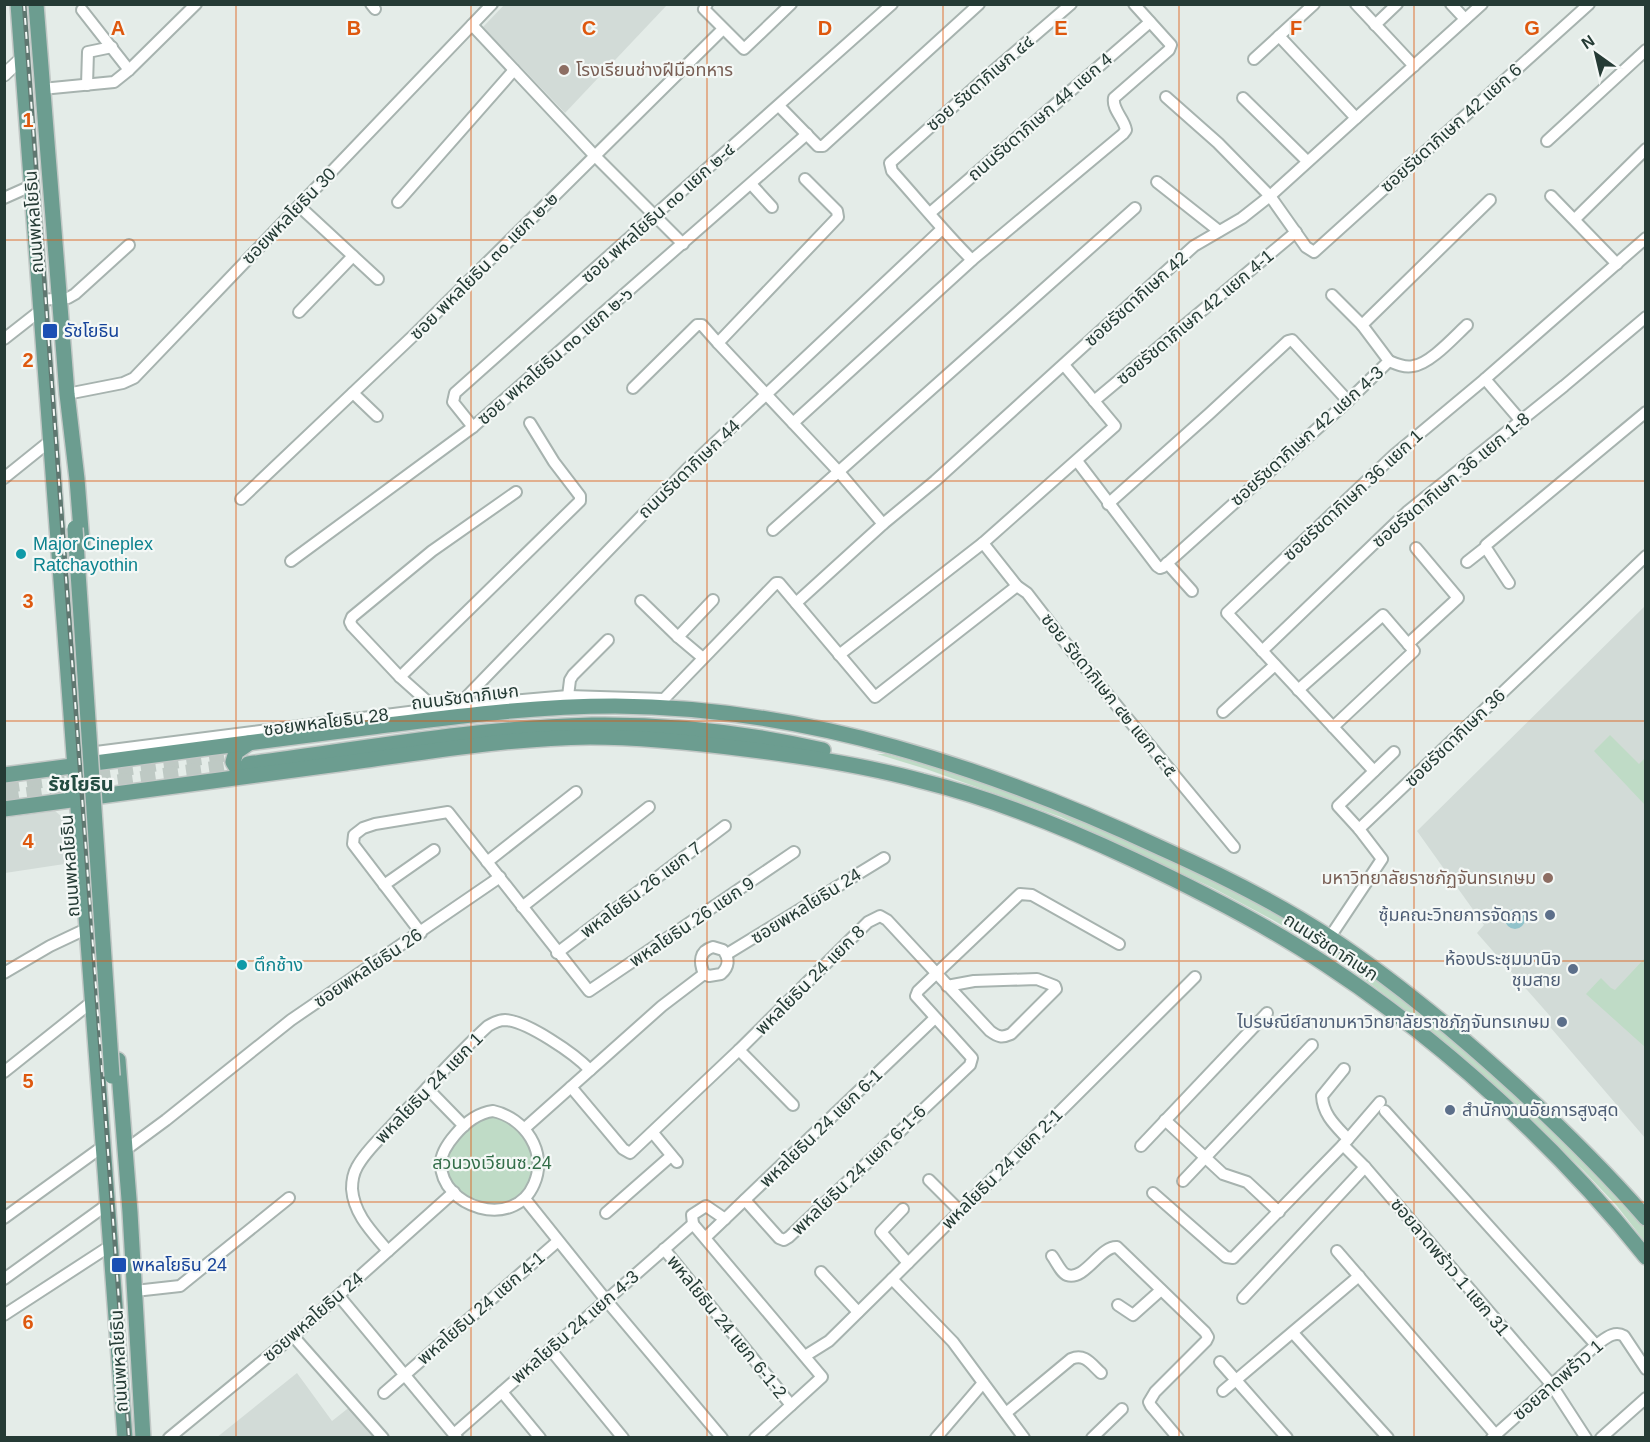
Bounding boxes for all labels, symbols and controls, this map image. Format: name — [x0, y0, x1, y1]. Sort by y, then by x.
text: A — [111, 17, 125, 39]
text: B — [347, 17, 361, 39]
text: C — [582, 17, 596, 39]
text: D — [818, 17, 832, 39]
text: E — [1054, 17, 1068, 39]
text: F — [1290, 17, 1302, 39]
text: G — [1524, 17, 1540, 39]
north arrow — [1566, 24, 1626, 84]
street label: ซอย รัชดาภิเษก ๔๔ — [922, 31, 1038, 135]
text: N — [1578, 32, 1597, 52]
street label: ถนนรัชดาภิเษก 44 แยก 4 — [964, 49, 1116, 185]
street label: ซอยรัชดาภิเษก 42 แยก 6 — [1376, 59, 1526, 197]
place label: โรงเรียนช่างฝีมือทหาร — [576, 60, 733, 80]
marker: โรงเรียนช่างฝีมือทหาร — [557, 63, 571, 77]
text: 1 — [22, 109, 34, 131]
street label: ซอย พหลโยธิน ๓๐ แยก ๒-๔ — [577, 139, 739, 287]
street label: ซอยพหลโยธิน 30 — [238, 164, 340, 268]
street label: ถนนพหลโยธิน — [20, 170, 48, 274]
street label: ซอย พหลโยธิน ๓๐ แยก ๒-๒ — [406, 188, 562, 344]
street label: ซอยรัชดาภิเษก 42 แยก 4-1 — [1112, 246, 1278, 388]
street label: ซอยรัชดาภิเษก 42 — [1080, 248, 1192, 350]
street label: ซอย พหลโยธิน ๓๐ แยก ๒-๖ — [473, 283, 637, 429]
place label: รัชโยธิน — [64, 321, 119, 341]
marker: รัชโยธิน — [41, 322, 59, 340]
text: 2 — [22, 349, 34, 371]
street label: ซอยรัชดาภิเษก 42 แยก 4-3 — [1227, 362, 1387, 510]
street label: ซอยรัชดาภิเษก 36 แยก 1-8 — [1368, 409, 1534, 551]
street label: ถนนรัชดาภิเษก 44 — [634, 416, 744, 522]
street label: ซอยรัชดาภิเษก 36 แยก 1 — [1279, 425, 1427, 565]
place label: Major Cineplex Ratchayothin — [33, 534, 153, 575]
marker: Major Cineplex Ratchayothin — [14, 547, 28, 561]
text: 3 — [22, 590, 34, 612]
street label: ซอย รัชดาภิเษก ๔๒ แยก ๔-๕ — [1037, 610, 1181, 780]
street label: ถนนรัชดาภิเษก — [410, 680, 520, 714]
street label: ซอยรัชดาภิเษก 36 — [1401, 685, 1509, 791]
street label: ซอยพหลโยธิน 28 — [262, 704, 390, 740]
district label: รัชโยธิน — [48, 773, 114, 795]
street label: ถนนพหลโยธิน — [56, 814, 84, 918]
text: 4 — [22, 830, 34, 852]
street label: พหลโยธิน 26 แยก 7 — [577, 838, 705, 942]
street label: ซอยพหลโยธิน 24 — [747, 864, 865, 948]
place label: มหาวิทยาลัยราชภัฏจันทรเกษม — [1322, 868, 1536, 888]
marker: มหาวิทยาลัยราชภัฏจันทรเกษม — [1541, 871, 1555, 885]
street label: พหลโยธิน 26 แยก 9 — [626, 873, 758, 971]
place label: ซุ้มคณะวิทยการจัดการ — [1378, 905, 1538, 926]
marker: ซุ้มคณะวิทยการจัดการ — [1543, 908, 1557, 922]
street label: ถนนรัชดาภิเษก — [1280, 909, 1382, 985]
street label: พหลโยธิน 24 แยก 8 — [751, 921, 869, 1039]
street label: ซอยพหลโยธิน 26 — [310, 924, 426, 1012]
place label: ห้องประชุมมานิจ ชุมสาย — [1445, 949, 1561, 991]
place label: ตึกช้าง — [254, 955, 303, 975]
marker: ตึกช้าง — [235, 958, 249, 972]
marker: ห้องประชุมมานิจ ชุมสาย — [1566, 962, 1580, 976]
place label: ไปรษณีย์สาขามหาวิทยาลัยราชภัฏจันทรเกษม — [1236, 1012, 1550, 1032]
marker: ไปรษณีย์สาขามหาวิทยาลัยราชภัฏจันทรเกษม — [1555, 1015, 1569, 1029]
street label: พหลโยธิน 24 แยก 1 — [371, 1029, 487, 1147]
street label: พหลโยธิน 24 แยก 6-1 — [756, 1065, 886, 1191]
text: 5 — [22, 1070, 34, 1092]
place label: สำนักงานอัยการสูงสุด — [1462, 1100, 1619, 1122]
street label: พหลโยธิน 24 แยก 6-1-6 — [788, 1101, 930, 1239]
marker: สำนักงานอัยการสูงสุด — [1443, 1103, 1457, 1117]
street label: พหลโยธิน 24 แยก 2-1 — [938, 1105, 1066, 1233]
park label: สวนวงเวียนซ.24 — [432, 1153, 552, 1173]
street label: ซอยลาดพร้าว 1 แยก 31 — [1387, 1194, 1513, 1340]
street label: พหลโยธิน 24 แยก 4-1 — [413, 1247, 549, 1369]
street label: พหลโยธิน 24 แยก 6-1-2 — [663, 1251, 791, 1403]
place label: พหลโยธิน 24 — [132, 1255, 227, 1275]
marker: พหลโยธิน 24 — [110, 1256, 128, 1274]
street label: พหลโยธิน 24 แยก 4-3 — [507, 1266, 643, 1388]
street label: ซอยพหลโยธิน 24 — [259, 1268, 367, 1366]
street label: ถนนพหลโยธิน — [106, 1309, 132, 1413]
text: 6 — [22, 1311, 34, 1333]
street label: ซอยลาดพร้าว 1 — [1509, 1336, 1607, 1424]

